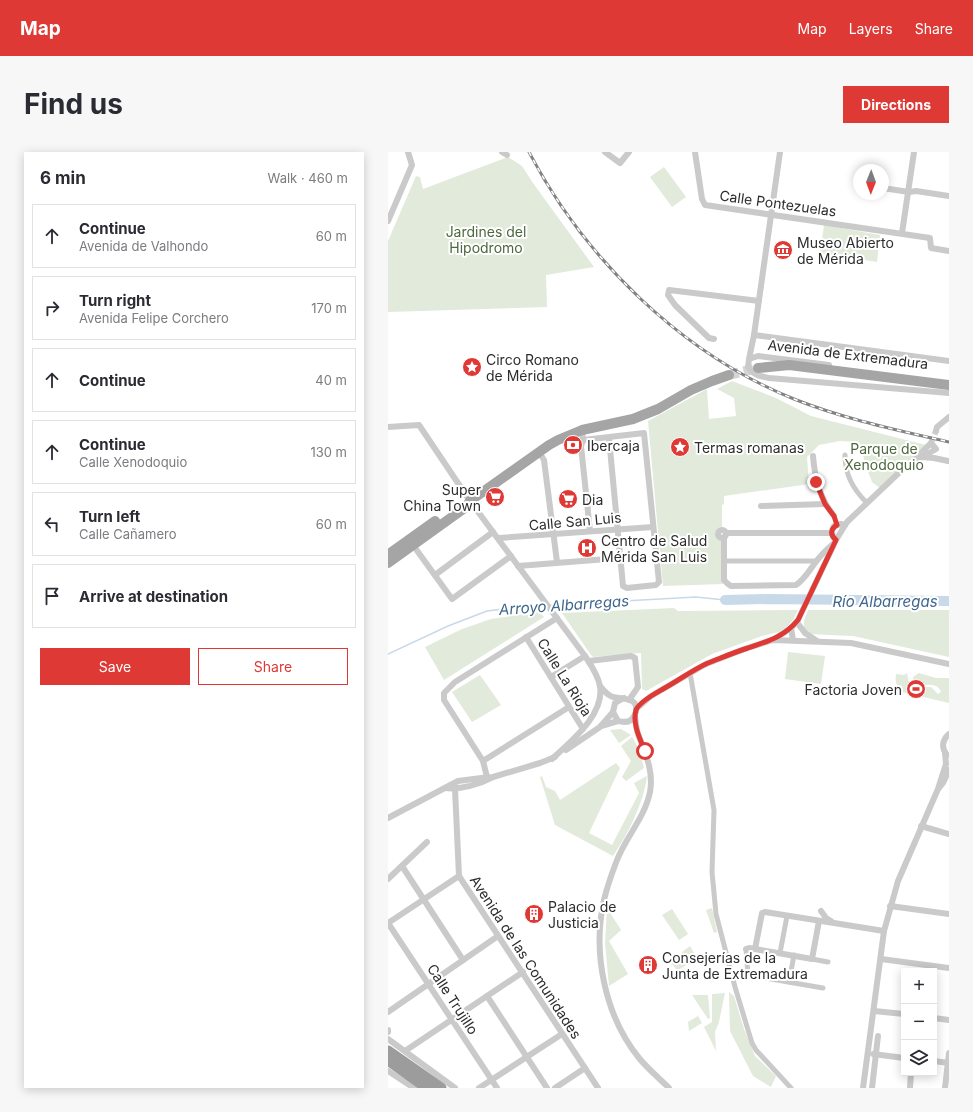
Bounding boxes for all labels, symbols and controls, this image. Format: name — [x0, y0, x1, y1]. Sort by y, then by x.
text: Map — [20, 17, 61, 40]
text: Map — [798, 20, 827, 37]
text: Layers — [849, 20, 893, 37]
text: Share — [915, 20, 953, 37]
button: Directions — [843, 86, 949, 123]
text: Find us — [24, 87, 123, 121]
north arrow — [853, 164, 889, 200]
text: 6 min — [40, 168, 86, 188]
text: Walk · 460 m — [268, 170, 348, 186]
street label: Calle Pontezuelas — [719, 186, 837, 220]
text: Continue — [79, 219, 146, 238]
park label: Jardines del Hipodromo — [446, 223, 526, 256]
icon: ahead — [41, 225, 63, 247]
text: 60 m — [316, 228, 347, 244]
place label: Museo Abierto de Mérida — [797, 234, 894, 267]
text: Avenida de Valhondo — [79, 238, 208, 254]
museum icon: Museo Abierto de Mérida — [772, 239, 794, 261]
text: Turn right — [79, 291, 151, 310]
icon: right — [41, 297, 63, 319]
text: 170 m — [311, 300, 347, 316]
text: Avenida Felipe Corchero — [79, 310, 229, 326]
street label: Avenida de Extremadura — [767, 336, 929, 372]
place label: Circo Romano de Mérida — [486, 351, 579, 384]
place icon: Circo Romano de Mérida — [461, 356, 483, 378]
icon: ahead — [41, 369, 63, 391]
text: Continue — [79, 371, 146, 390]
text: 40 m — [315, 372, 347, 388]
bank icon: Ibercaja — [562, 434, 584, 456]
text: Continue — [79, 435, 146, 454]
place icon: Termas romanas — [669, 436, 691, 458]
place label: Ibercaja — [587, 437, 640, 454]
place label: Termas romanas — [694, 439, 804, 456]
park label: Parque de Xenodoquio — [844, 440, 924, 473]
icon: ahead — [41, 441, 63, 463]
text: 130 m — [310, 444, 347, 460]
text: Calle Xenodoquio — [79, 454, 187, 470]
route end — [807, 473, 825, 491]
place label: Super China Town — [403, 481, 481, 514]
supermarket icon: Super China Town — [484, 486, 506, 508]
supermarket icon: Dia — [557, 488, 579, 510]
place label: Dia — [582, 491, 603, 508]
text: Turn left — [79, 507, 140, 526]
street label: Calle San Luis — [528, 508, 622, 534]
icon: left — [41, 513, 63, 535]
text: 60 m — [316, 516, 347, 532]
text: Calle Cañamero — [79, 526, 177, 542]
place label: Centro de Salud Mérida San Luis — [601, 532, 707, 565]
hospital icon: Centro de Salud Mérida San Luis — [576, 537, 598, 559]
icon: arrive — [41, 585, 63, 607]
text: Arrive at destination — [79, 587, 228, 606]
water label: Arroyo Albarregas — [497, 591, 630, 619]
water label: Río Albarregas — [832, 592, 938, 611]
street label: Calle La Rioja — [534, 635, 596, 719]
button: Save — [40, 648, 190, 685]
button: Share — [198, 648, 348, 685]
sports icon: Factoria Joven — [905, 678, 927, 700]
place label: Factoria Joven — [805, 681, 902, 698]
route start — [636, 742, 654, 760]
street label: Avenida de las Comunidades — [467, 872, 585, 1042]
place label: Palacio de Justicia — [548, 898, 617, 931]
building icon: Palacio de Justicia — [523, 903, 545, 925]
place label: Consejerías de la Junta de Extremadura — [662, 949, 808, 982]
building icon: Consejerías de la Junta de Extremadura — [637, 954, 659, 976]
street label: Calle Trujillo — [424, 961, 482, 1037]
map controls — [901, 968, 937, 1076]
button: + — [901, 968, 937, 1004]
button: − — [901, 1004, 937, 1040]
button: layers — [901, 1040, 937, 1076]

